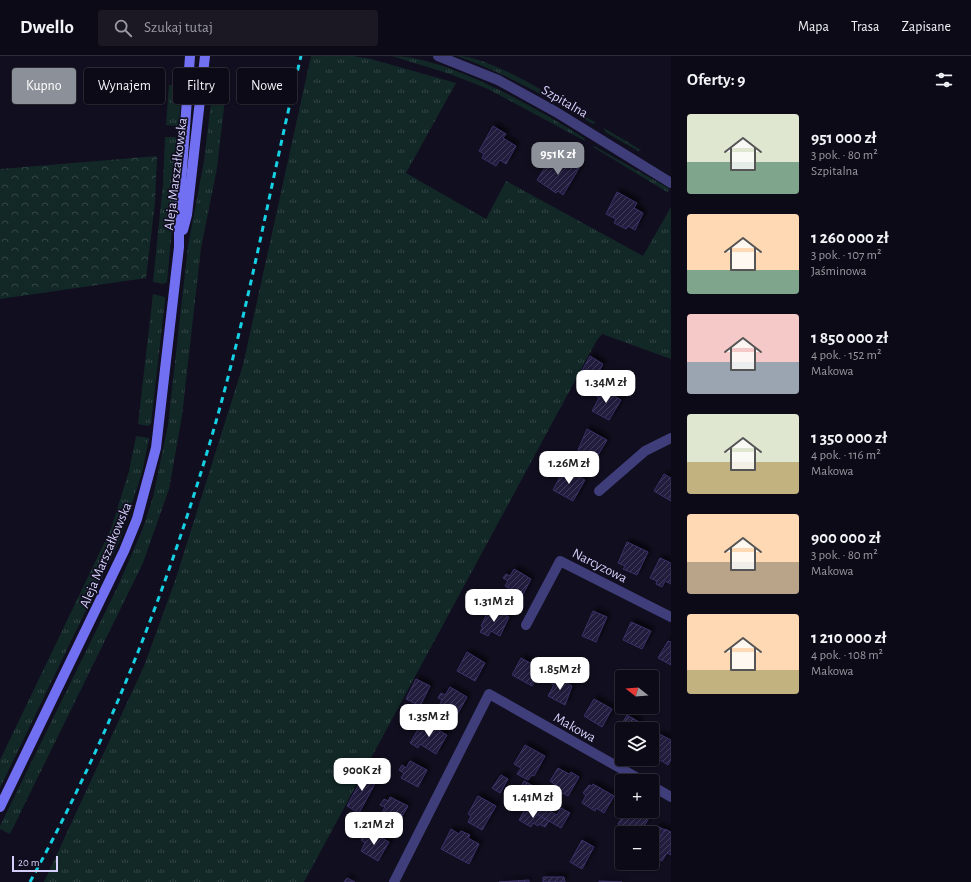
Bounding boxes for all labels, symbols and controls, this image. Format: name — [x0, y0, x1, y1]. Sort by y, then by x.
search box — [98, 10, 378, 46]
icon: search — [112, 17, 134, 39]
text: Dwello — [20, 18, 74, 37]
text: Szukaj tutaj — [144, 20, 213, 35]
text: Mapa — [798, 20, 829, 34]
text: Trasa — [851, 20, 879, 34]
text: Zapisane — [901, 20, 951, 34]
chip: Kupno — [12, 68, 76, 104]
chip: Wynajem — [84, 68, 165, 104]
chip: Filtry — [173, 68, 229, 104]
chip: Nowe — [237, 68, 297, 104]
icon: filters — [933, 69, 955, 91]
text: Oferty: 9 — [687, 71, 745, 88]
street label: Szpitalna — [539, 83, 591, 121]
street label: Aleja Marszałkowska — [162, 117, 190, 231]
text: 951 000 zł — [811, 129, 876, 146]
icon: home — [719, 130, 767, 178]
pin: 951K zł — [521, 142, 595, 176]
text: 951K zł — [540, 148, 576, 161]
text: 3 pok. · 80 m² — [811, 149, 878, 162]
text: Szpitalna — [811, 165, 858, 178]
text: 1 260 000 zł — [811, 229, 889, 246]
icon: home — [719, 230, 767, 278]
text: 3 pok. · 107 m² — [811, 249, 882, 262]
text: Jaśminowa — [811, 265, 867, 278]
text: 1 850 000 zł — [811, 329, 888, 346]
icon: home — [719, 330, 767, 378]
text: 4 pok. · 152 m² — [811, 349, 881, 362]
text: Makowa — [811, 365, 854, 378]
pin: 1.34M zł — [565, 370, 647, 404]
text: 1.34M zł — [585, 376, 627, 389]
text: 1 350 000 zł — [811, 429, 887, 446]
icon: home — [719, 430, 767, 478]
text: 4 pok. · 116 m² — [811, 449, 881, 462]
pin: 1.26M zł — [528, 451, 610, 485]
text: 1.26M zł — [548, 457, 590, 470]
text: Makowa — [811, 465, 854, 478]
street label: Aleja Marszałkowska — [77, 500, 135, 610]
text: 900 000 zł — [811, 529, 881, 546]
icon: home — [719, 530, 767, 578]
street label: Narcyzowa — [570, 546, 630, 586]
text: 3 pok. · 80 m² — [811, 549, 878, 562]
text: Makowa — [811, 565, 854, 578]
pin: 1.31M zł — [453, 589, 535, 623]
text: 1.31M zł — [474, 595, 514, 608]
text: 1 210 000 zł — [811, 629, 886, 646]
icon: home — [719, 630, 767, 678]
text: 4 pok. · 108 m² — [811, 649, 883, 662]
pin: 1.85M zł — [519, 657, 601, 691]
text: 1.85M zł — [539, 663, 581, 676]
text: Makowa — [811, 665, 854, 678]
north arrow — [615, 670, 659, 714]
map controls — [615, 670, 659, 870]
pin: 1.35M zł — [388, 704, 470, 738]
text: 1.35M zł — [409, 710, 449, 723]
street label: Makowa — [551, 711, 598, 745]
button: layers — [615, 722, 659, 766]
pin: 900K zł — [325, 758, 399, 792]
text: 900K zł — [343, 764, 381, 777]
button: + — [615, 774, 659, 818]
pin: 1.41M zł — [492, 785, 574, 819]
text: 1.41M zł — [513, 791, 553, 804]
pin: 1.21M zł — [333, 812, 415, 846]
text: 1.21M zł — [354, 818, 394, 831]
button: − — [615, 826, 659, 870]
scale bar — [12, 854, 58, 873]
text: 20 m — [18, 857, 39, 868]

